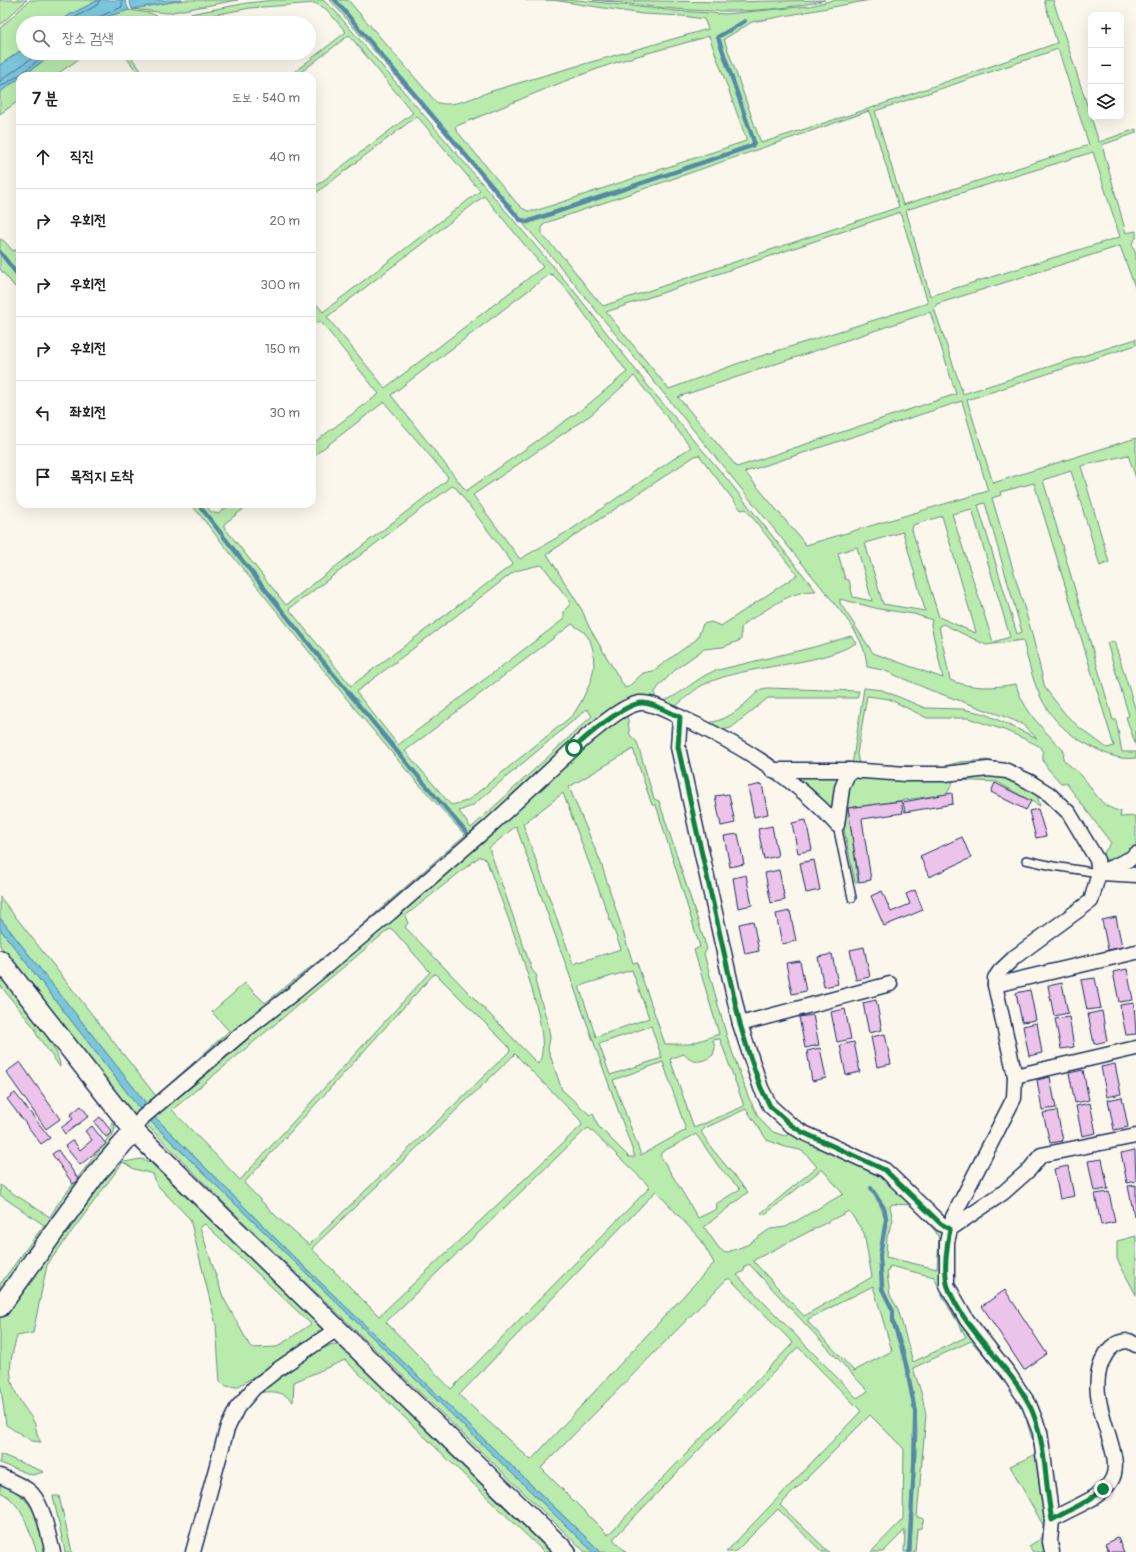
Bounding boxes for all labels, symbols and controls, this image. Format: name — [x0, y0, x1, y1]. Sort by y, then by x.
map controls — [1088, 12, 1124, 120]
button: + — [1088, 12, 1124, 48]
search box — [16, 16, 316, 60]
icon: search — [30, 27, 52, 49]
text: 장소 검색 — [62, 29, 114, 48]
button: − — [1088, 48, 1124, 84]
button: layers — [1088, 84, 1124, 120]
text: 7 분 — [32, 88, 58, 109]
text: 도보 · 540 m — [231, 90, 300, 106]
icon: ahead — [32, 146, 54, 168]
text: 직진 — [70, 147, 94, 166]
text: 40 m — [269, 149, 300, 165]
icon: right — [32, 210, 54, 232]
text: 우회전 — [70, 211, 106, 230]
text: 20 m — [269, 213, 300, 229]
icon: right — [32, 274, 54, 296]
text: 우회전 — [70, 275, 106, 294]
text: 300 m — [261, 277, 300, 293]
icon: right — [32, 338, 54, 360]
text: 우회전 — [70, 339, 106, 358]
text: 150 m — [265, 341, 300, 357]
icon: left — [32, 402, 54, 424]
text: 좌회전 — [70, 403, 106, 422]
text: 30 m — [270, 405, 300, 421]
icon: arrive — [32, 466, 54, 488]
text: 목적지 도착 — [70, 467, 134, 486]
route start — [565, 739, 583, 757]
route end — [1094, 1480, 1112, 1498]

